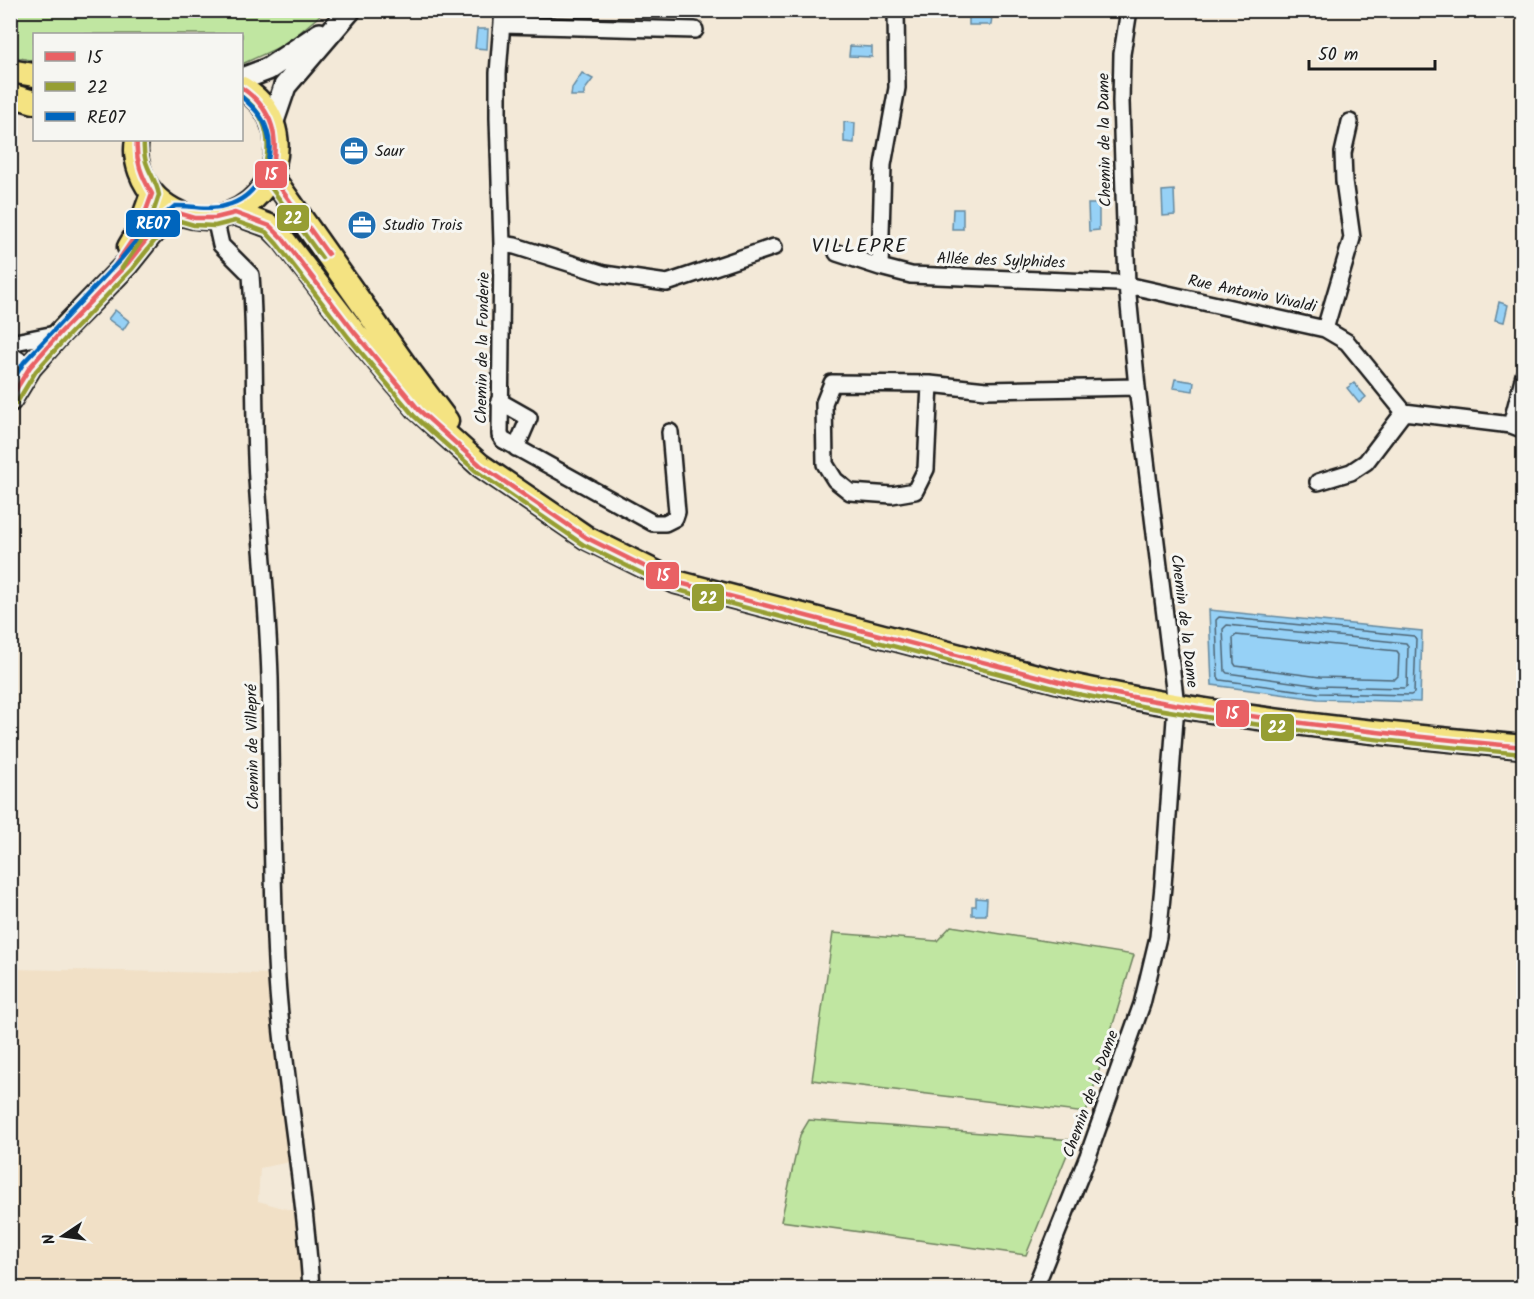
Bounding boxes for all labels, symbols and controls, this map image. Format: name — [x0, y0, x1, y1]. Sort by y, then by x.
legend — [33, 33, 243, 141]
scale bar — [1309, 33, 1435, 71]
text: 50 m — [1318, 41, 1358, 70]
text: 15 — [87, 44, 104, 73]
street label: Chemin de la Dame — [1091, 73, 1119, 207]
text: 22 — [87, 74, 108, 103]
text: RE07 — [87, 104, 126, 133]
office icon: Saur — [338, 135, 370, 167]
place label: Saur — [375, 139, 406, 164]
line badge: 15 — [254, 160, 288, 189]
text: 15 — [265, 163, 279, 188]
line badge: 22 — [276, 204, 310, 232]
text: 22 — [284, 207, 302, 232]
line badge: RE07 — [125, 209, 181, 238]
office icon: Studio Trois — [346, 209, 378, 241]
text: RE07 — [136, 212, 171, 237]
place label: Studio Trois — [383, 213, 463, 238]
district label: VILLEPRE — [812, 231, 908, 263]
street label: Allée des Sylphides — [936, 246, 1066, 276]
street label: Rue Antonio Vivaldi — [1186, 268, 1320, 320]
street label: Chemin de la Fonderie — [469, 272, 497, 424]
street label: Chemin de la Dame — [1163, 553, 1205, 689]
line badge: 15 — [645, 561, 680, 590]
text: 15 — [657, 564, 671, 589]
line badge: 22 — [691, 583, 725, 612]
text: 22 — [699, 587, 717, 612]
street label: Chemin de Villepré — [239, 683, 267, 810]
line badge: 15 — [1215, 699, 1250, 728]
text: 15 — [1226, 702, 1240, 727]
line badge: 22 — [1260, 713, 1295, 742]
text: 22 — [1268, 716, 1286, 741]
street label: Chemin de la Dame — [1056, 1027, 1126, 1161]
north arrow — [33, 1206, 93, 1266]
text: N — [37, 1231, 63, 1247]

